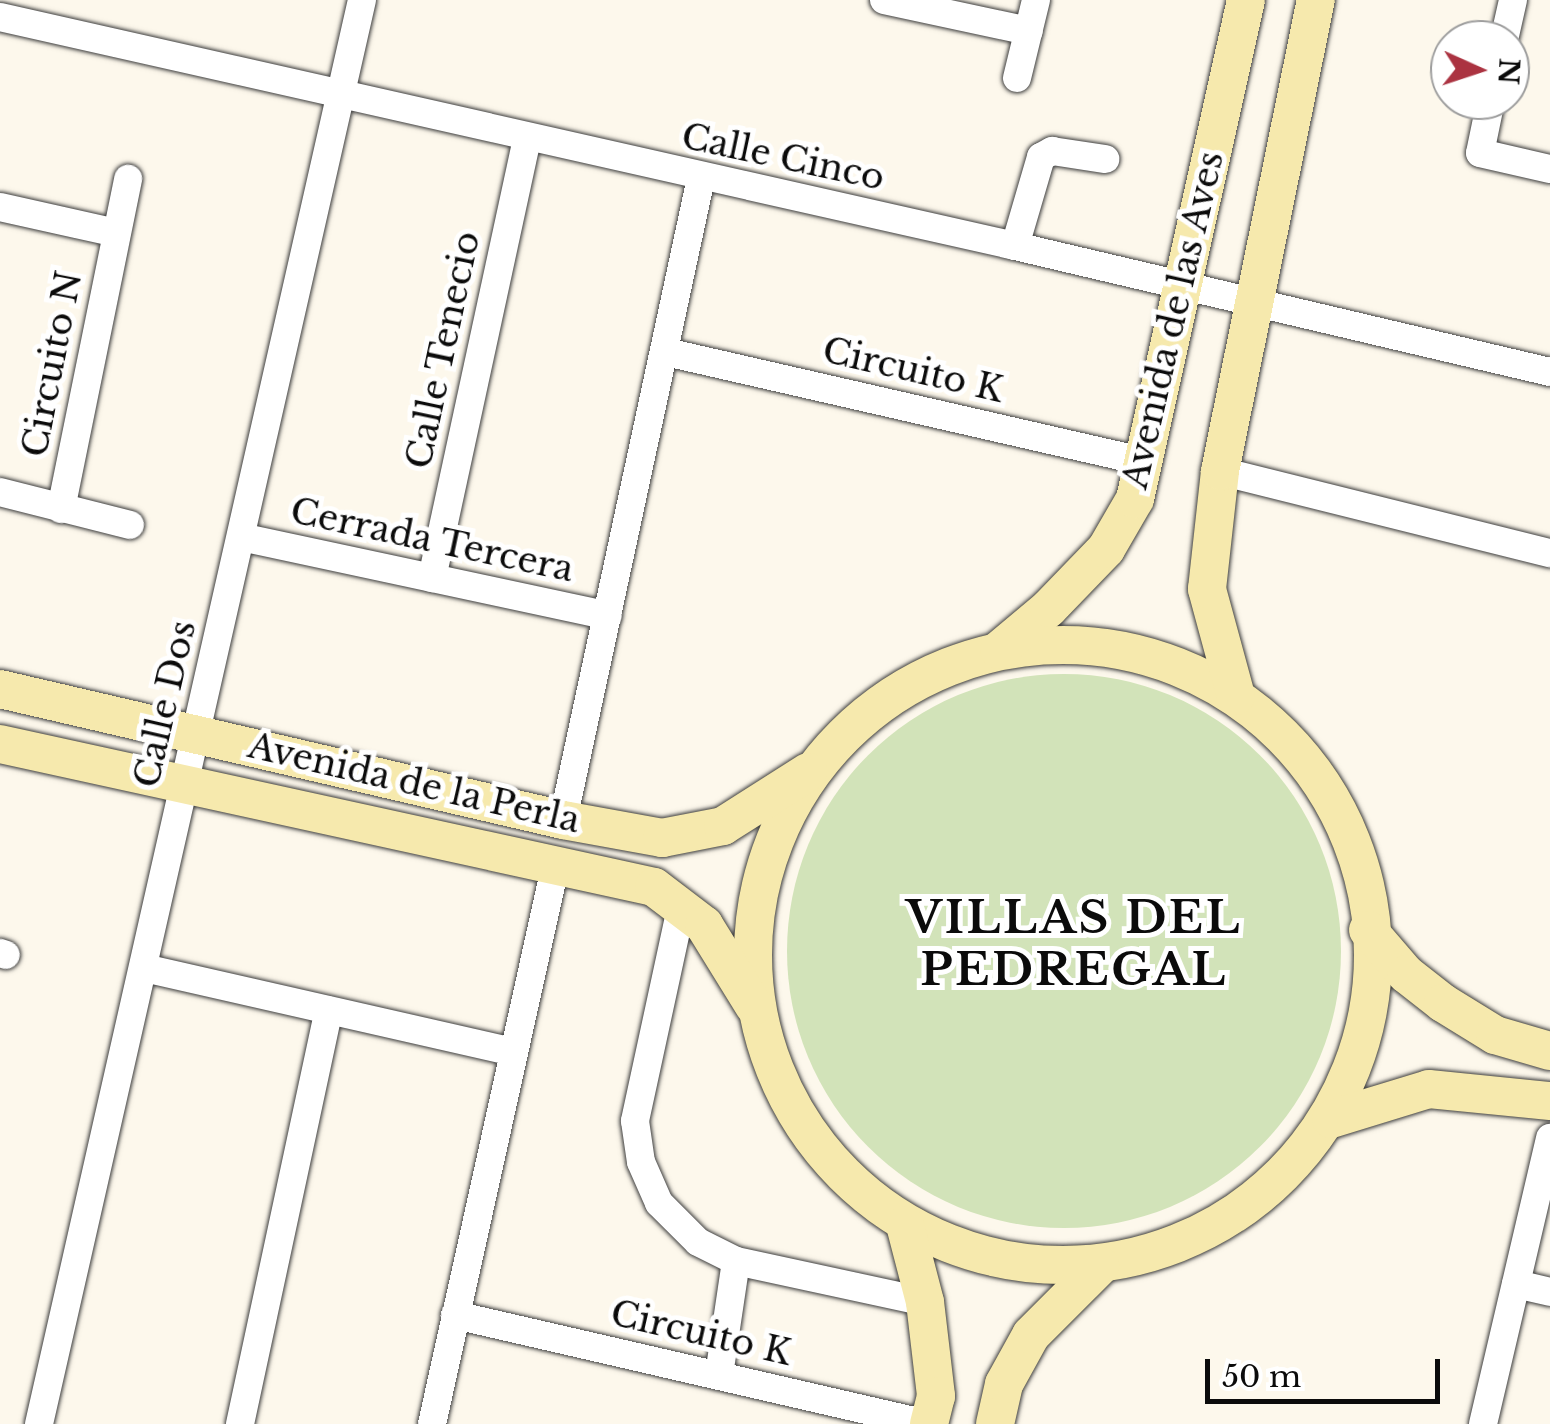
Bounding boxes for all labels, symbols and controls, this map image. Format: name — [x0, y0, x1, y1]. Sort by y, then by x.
north arrow — [1430, 20, 1530, 120]
text: N — [1490, 57, 1527, 86]
street label: Calle Cinco — [678, 115, 888, 199]
street label: Avenida de las Aves — [1114, 146, 1232, 494]
street label: Calle Tenecio — [397, 227, 489, 473]
street label: Circuito N — [13, 268, 91, 460]
street label: Circuito K — [819, 329, 1007, 411]
street label: Cerrada Tercera — [286, 489, 578, 591]
street label: Calle Dos — [125, 616, 205, 792]
street label: Avenida de la Perla — [244, 724, 584, 842]
district label: VILLAS DEL PEDREGAL — [906, 891, 1242, 997]
street label: Circuito K — [607, 1292, 795, 1374]
scale bar — [1210, 1339, 1445, 1401]
text: 50 m — [1222, 1358, 1301, 1395]

